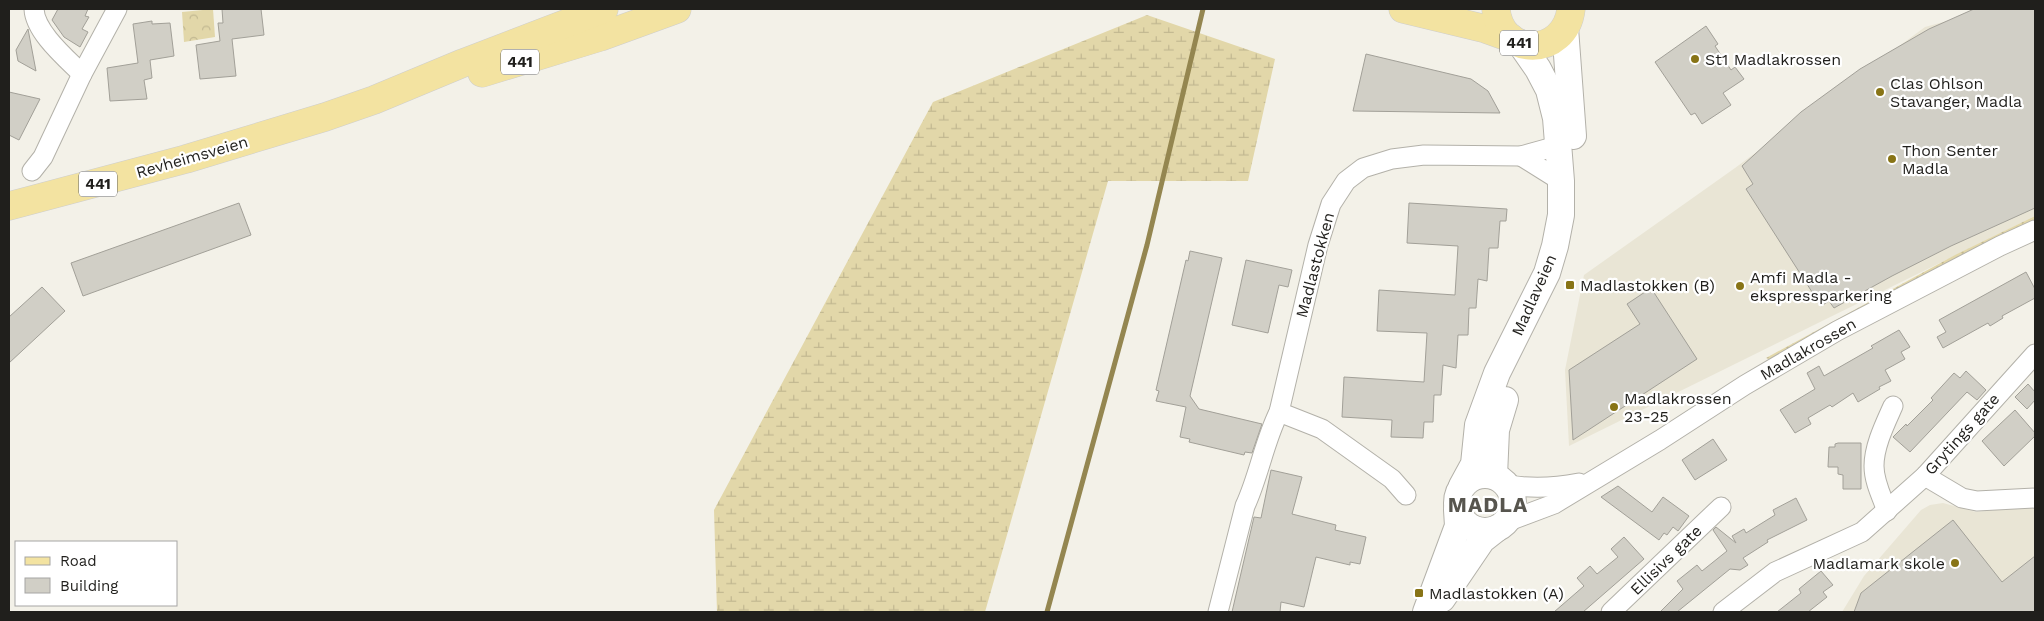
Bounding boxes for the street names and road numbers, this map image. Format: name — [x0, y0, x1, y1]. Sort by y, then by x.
road number: 441 — [1500, 30, 1538, 56]
road number: 441 — [501, 50, 539, 74]
street label: Revheimsveien — [134, 132, 250, 182]
road number: 441 — [79, 172, 117, 196]
street label: Madlastokken — [1292, 210, 1338, 320]
street label: Madlaveien — [1508, 251, 1560, 339]
street label: Madlakrossen — [1757, 314, 1859, 384]
street label: Grytings gate — [1921, 389, 2003, 479]
street label: Ellisivs gate — [1626, 521, 1706, 599]

